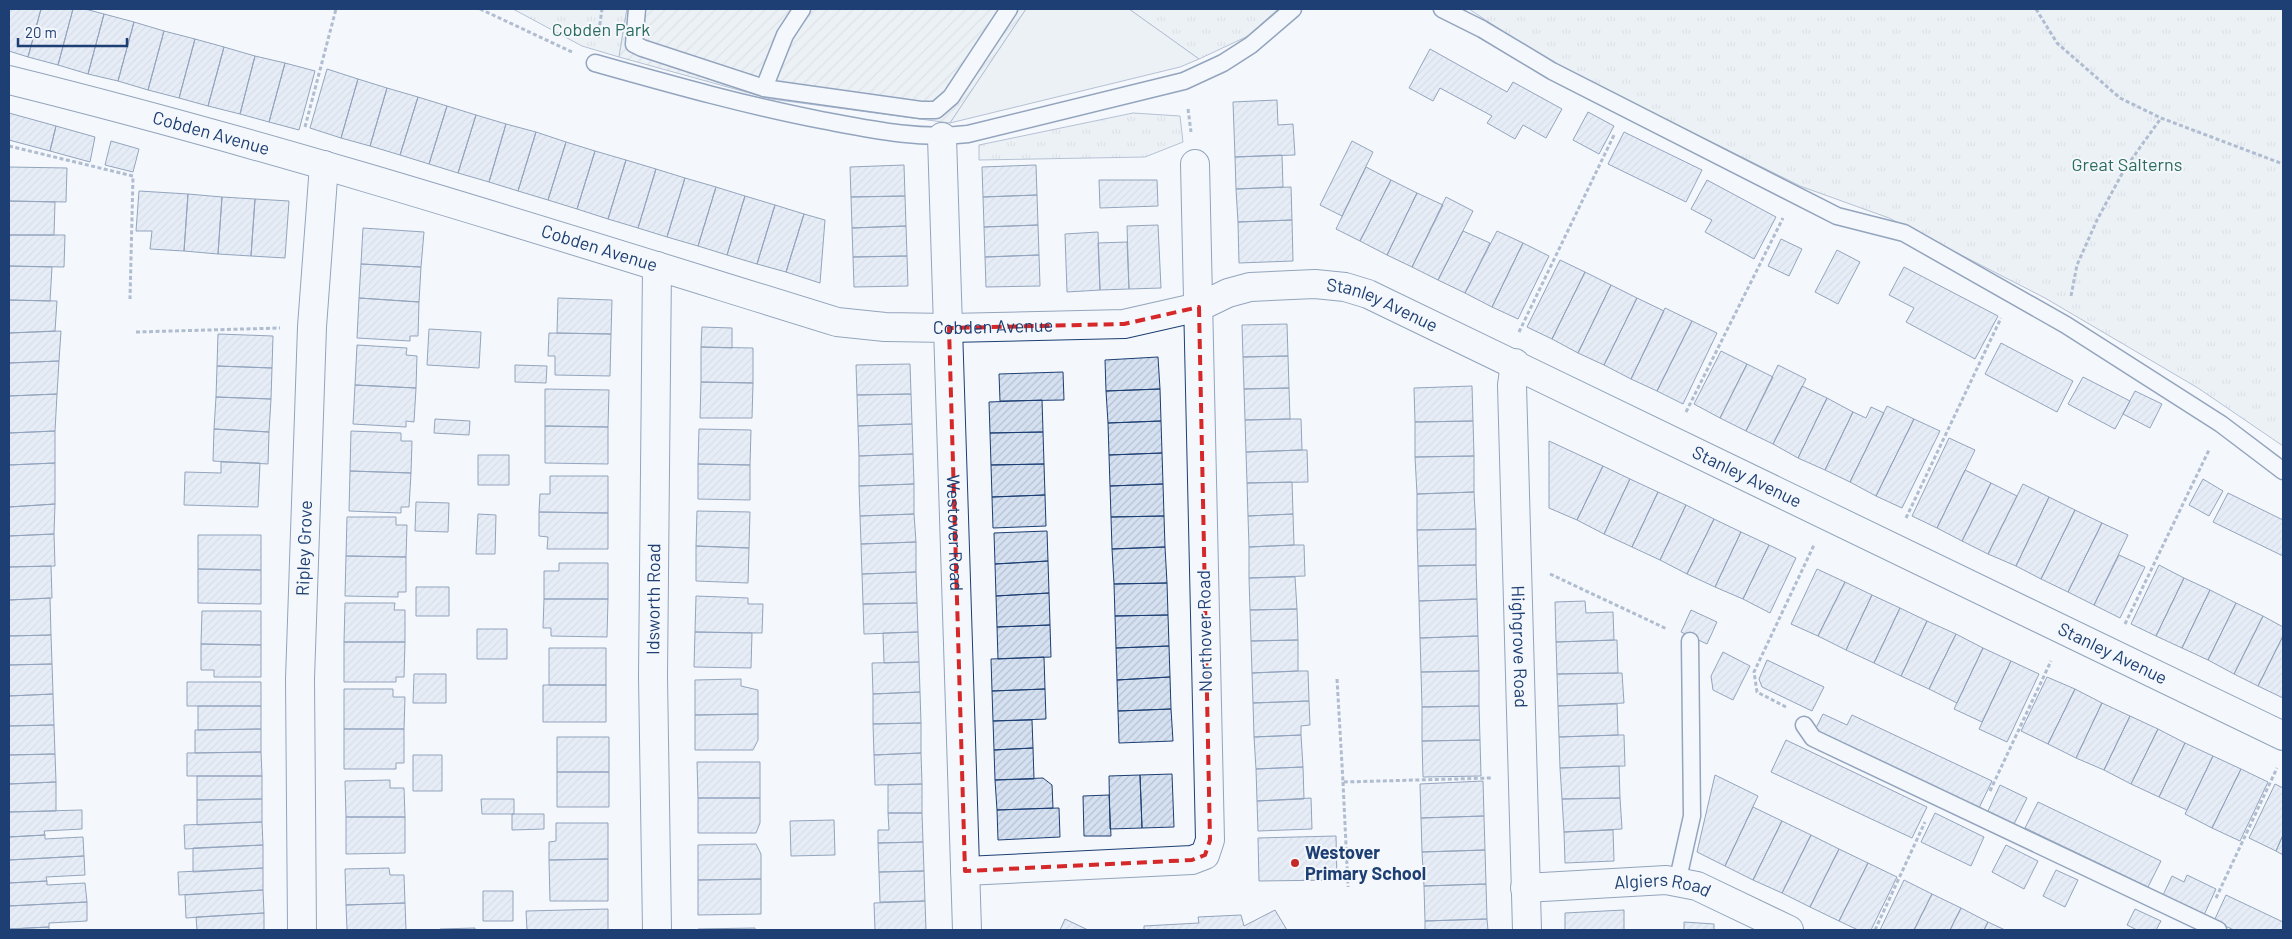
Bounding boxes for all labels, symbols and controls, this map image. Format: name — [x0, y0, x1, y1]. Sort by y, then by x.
scale bar — [18, 15, 126, 47]
park label: Cobden Park — [552, 18, 650, 40]
text: 20 m — [25, 23, 57, 41]
street label: Cobden Avenue — [150, 106, 272, 159]
park label: Great Salterns — [2072, 153, 2182, 175]
street label: Cobden Avenue — [539, 219, 660, 276]
street label: Stanley Avenue — [1326, 273, 1442, 336]
street label: Cobden Avenue — [933, 314, 1053, 338]
street label: Stanley Avenue — [1689, 440, 1806, 512]
street label: Westover Road — [943, 474, 968, 591]
street label: Ripley Grove — [291, 500, 316, 596]
street label: Idsworth Road — [641, 543, 664, 655]
street label: Northover Road — [1192, 570, 1216, 692]
street label: Highgrove Road — [1508, 585, 1533, 708]
street label: Stanley Avenue — [2055, 617, 2171, 688]
place label: Westover Primary School — [1305, 841, 1426, 884]
marker: Westover Primary School — [1289, 857, 1301, 869]
street label: Algiers Road — [1613, 868, 1715, 901]

